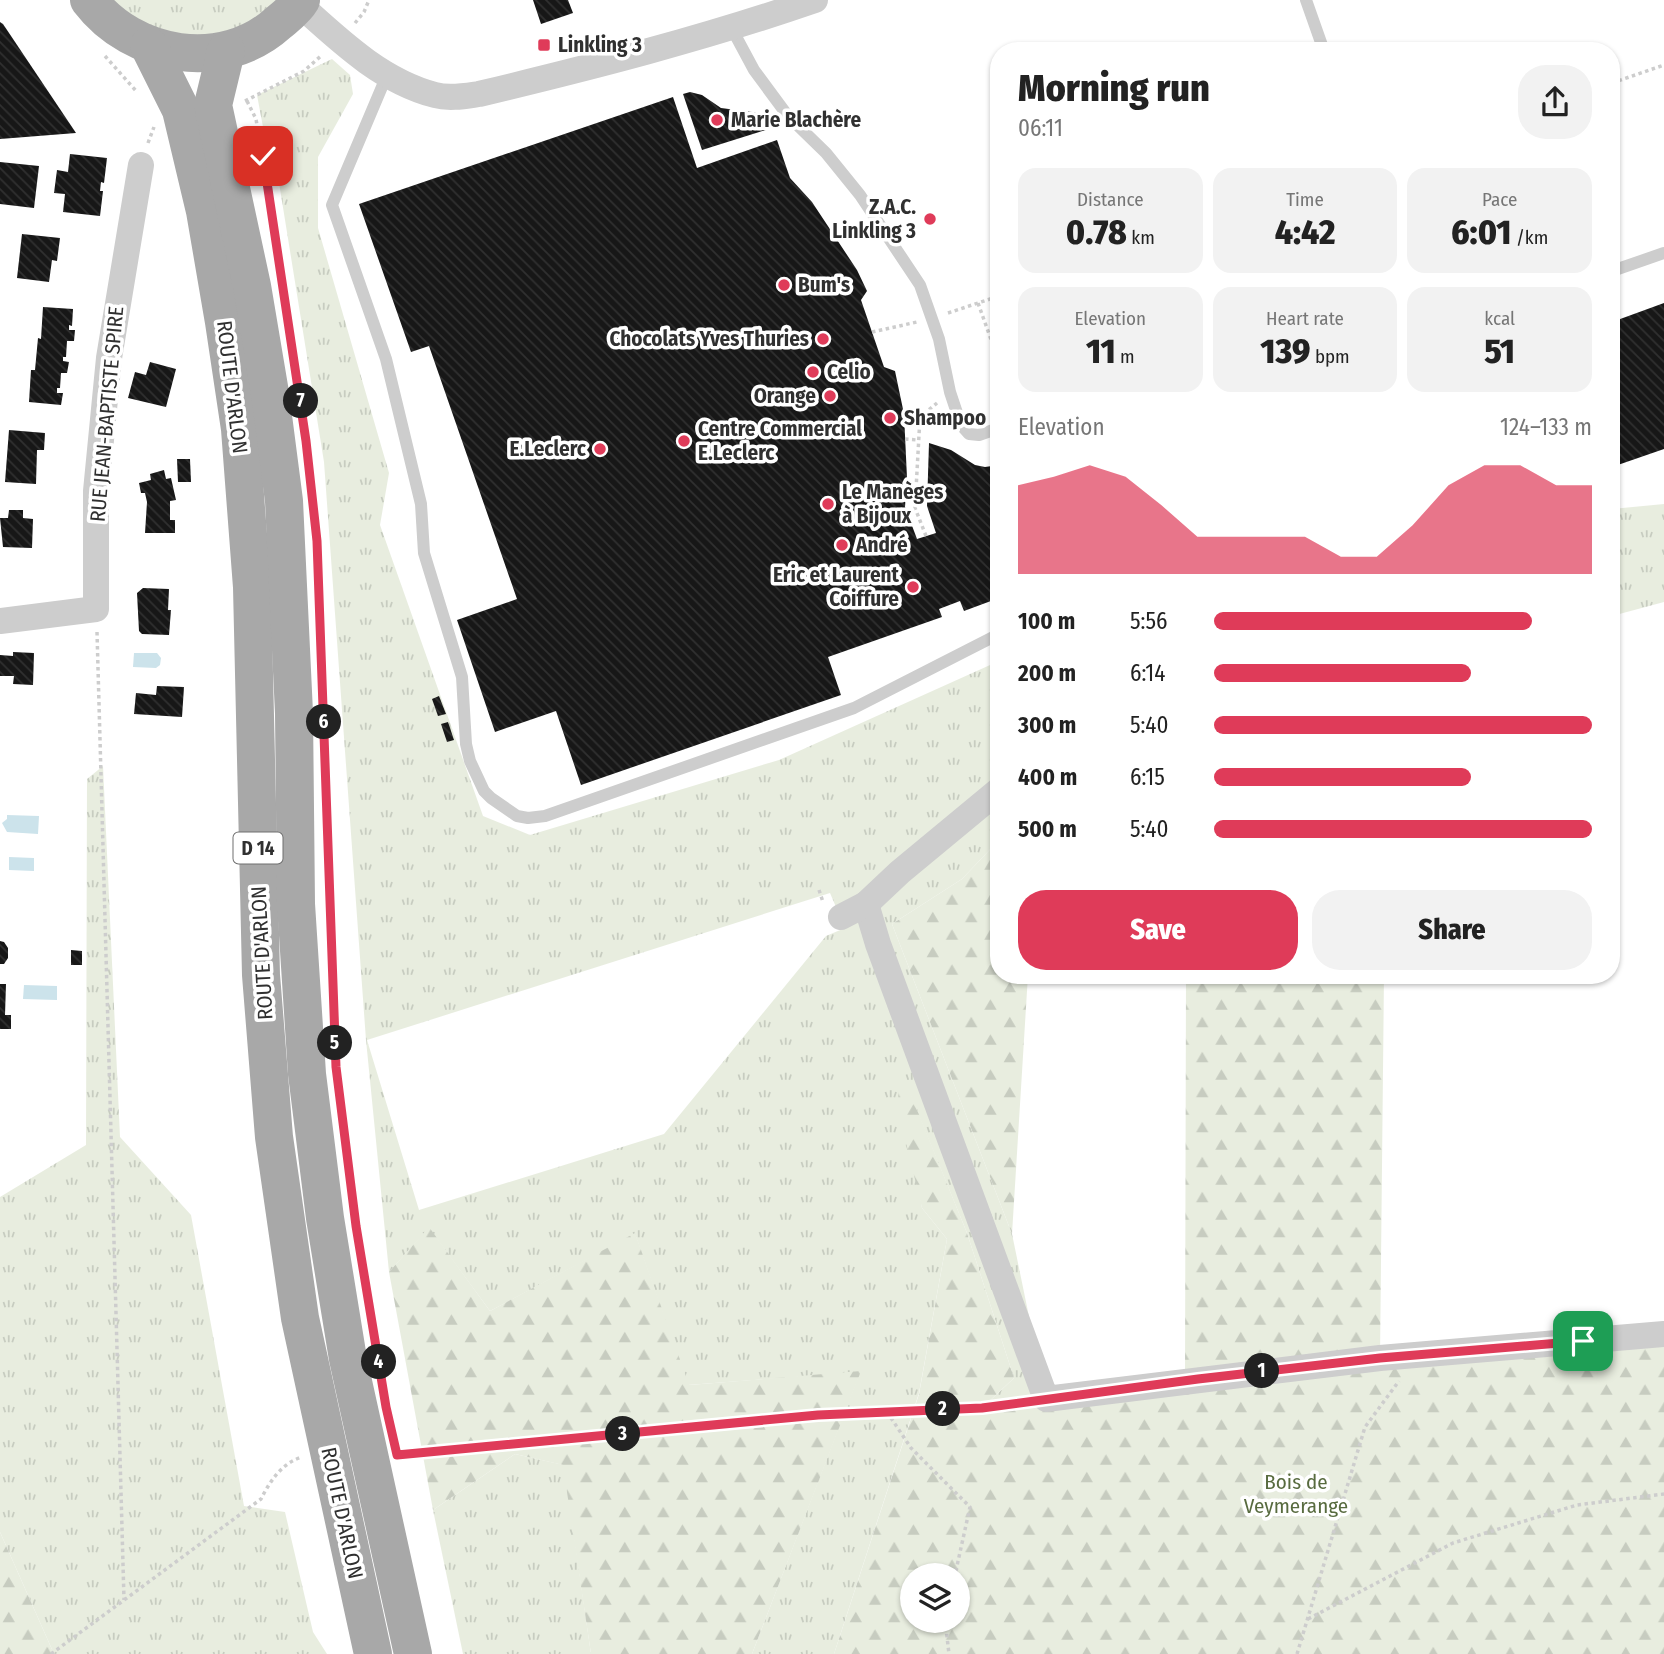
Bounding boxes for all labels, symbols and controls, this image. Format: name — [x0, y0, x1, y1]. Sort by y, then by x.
place label: Linkling 3 — [558, 32, 642, 58]
marker: Linkling 3 — [536, 37, 552, 53]
text: Morning run — [1018, 65, 1210, 111]
button: share — [1518, 65, 1592, 139]
place label: Marie Blachère — [731, 107, 861, 133]
marker: Marie Blachère — [709, 112, 725, 128]
text: 06:11 — [1018, 114, 1063, 142]
pin — [233, 126, 293, 186]
icon: check — [244, 137, 282, 175]
text: Distance — [1077, 188, 1144, 211]
text: Time — [1286, 188, 1324, 211]
text: Pace — [1482, 188, 1517, 211]
place label: Z.A.C. Linkling 3 — [832, 194, 916, 244]
marker: Z.A.C. Linkling 3 — [922, 211, 938, 227]
text: 0.78 — [1066, 211, 1127, 253]
text: 4:42 — [1275, 211, 1335, 253]
text: 6:01 — [1451, 211, 1512, 253]
text: km — [1127, 226, 1155, 249]
text: /km — [1512, 226, 1548, 249]
place label: Bum's — [798, 272, 850, 298]
marker: Bum's — [776, 277, 792, 293]
street label: RUE JEAN-BAPTISTE SPIRE — [85, 305, 129, 523]
text: Elevation — [1075, 307, 1146, 330]
text: Heart rate — [1266, 307, 1344, 330]
text: kcal — [1484, 307, 1515, 330]
street label: ROUTE D'ARLON — [211, 319, 253, 455]
place label: Chocolats Yves Thuries — [610, 326, 809, 352]
text: 11 — [1086, 330, 1116, 372]
text: 139 — [1260, 330, 1310, 372]
text: 51 — [1484, 330, 1515, 372]
marker: Chocolats Yves Thuries — [815, 331, 831, 347]
text: m — [1116, 345, 1135, 368]
text: bpm — [1310, 345, 1350, 368]
place label: Celio — [827, 359, 871, 385]
marker: Celio — [805, 364, 821, 380]
place label: Orange — [754, 383, 816, 409]
pin: 7 — [284, 384, 318, 418]
marker: Orange — [822, 388, 838, 404]
text: 7 — [296, 389, 305, 412]
place label: Shampoo — [904, 405, 986, 431]
marker: Shampoo — [882, 410, 898, 426]
text: Elevation — [1018, 413, 1105, 441]
text: 124–133 m — [1500, 413, 1592, 441]
place label: Centre Commercial E.Leclerc — [698, 416, 862, 466]
marker: Centre Commercial E.Leclerc — [676, 433, 692, 449]
place label: E.Leclerc — [510, 436, 587, 462]
marker: E.Leclerc — [592, 441, 608, 457]
place label: Le Manèges à Bijoux — [842, 479, 943, 529]
marker: Le Manèges à Bijoux — [820, 496, 836, 512]
place label: André — [855, 532, 908, 558]
marker: André — [834, 537, 850, 553]
place label: Eric et Laurent Coiffure — [773, 562, 900, 612]
marker: Eric et Laurent Coiffure — [905, 579, 921, 595]
text: 100 m — [1018, 607, 1075, 635]
text: 5:56 — [1130, 607, 1168, 635]
text: 200 m — [1018, 659, 1076, 687]
text: 6:14 — [1130, 659, 1165, 687]
pin: 6 — [306, 704, 342, 740]
text: 6 — [319, 710, 328, 733]
text: 300 m — [1018, 711, 1076, 739]
text: 5:40 — [1130, 711, 1168, 739]
text: 400 m — [1018, 763, 1077, 791]
text: 6:15 — [1130, 763, 1165, 791]
text: 500 m — [1018, 815, 1077, 843]
text: 5:40 — [1130, 815, 1168, 843]
road number: D 14 — [233, 832, 282, 863]
street label: ROUTE D'ARLON — [246, 885, 278, 1021]
button: Save — [1018, 890, 1298, 970]
button: Share — [1312, 890, 1592, 970]
pin: 5 — [318, 1026, 352, 1060]
text: 5 — [330, 1031, 339, 1054]
pin — [1553, 1311, 1613, 1371]
icon: arrive — [1564, 1322, 1602, 1360]
pin: 4 — [362, 1344, 396, 1380]
text: 4 — [374, 1350, 383, 1373]
pin: 1 — [1244, 1354, 1280, 1388]
text: 1 — [1257, 1359, 1266, 1382]
pin: 2 — [926, 1392, 960, 1426]
text: 2 — [938, 1397, 947, 1420]
pin: 3 — [606, 1416, 640, 1452]
text: 3 — [618, 1422, 627, 1445]
street label: ROUTE D'ARLON — [315, 1445, 369, 1581]
park label: Bois de Veymerange — [1244, 1469, 1348, 1519]
map controls — [900, 1563, 970, 1633]
button: layers — [900, 1563, 970, 1633]

